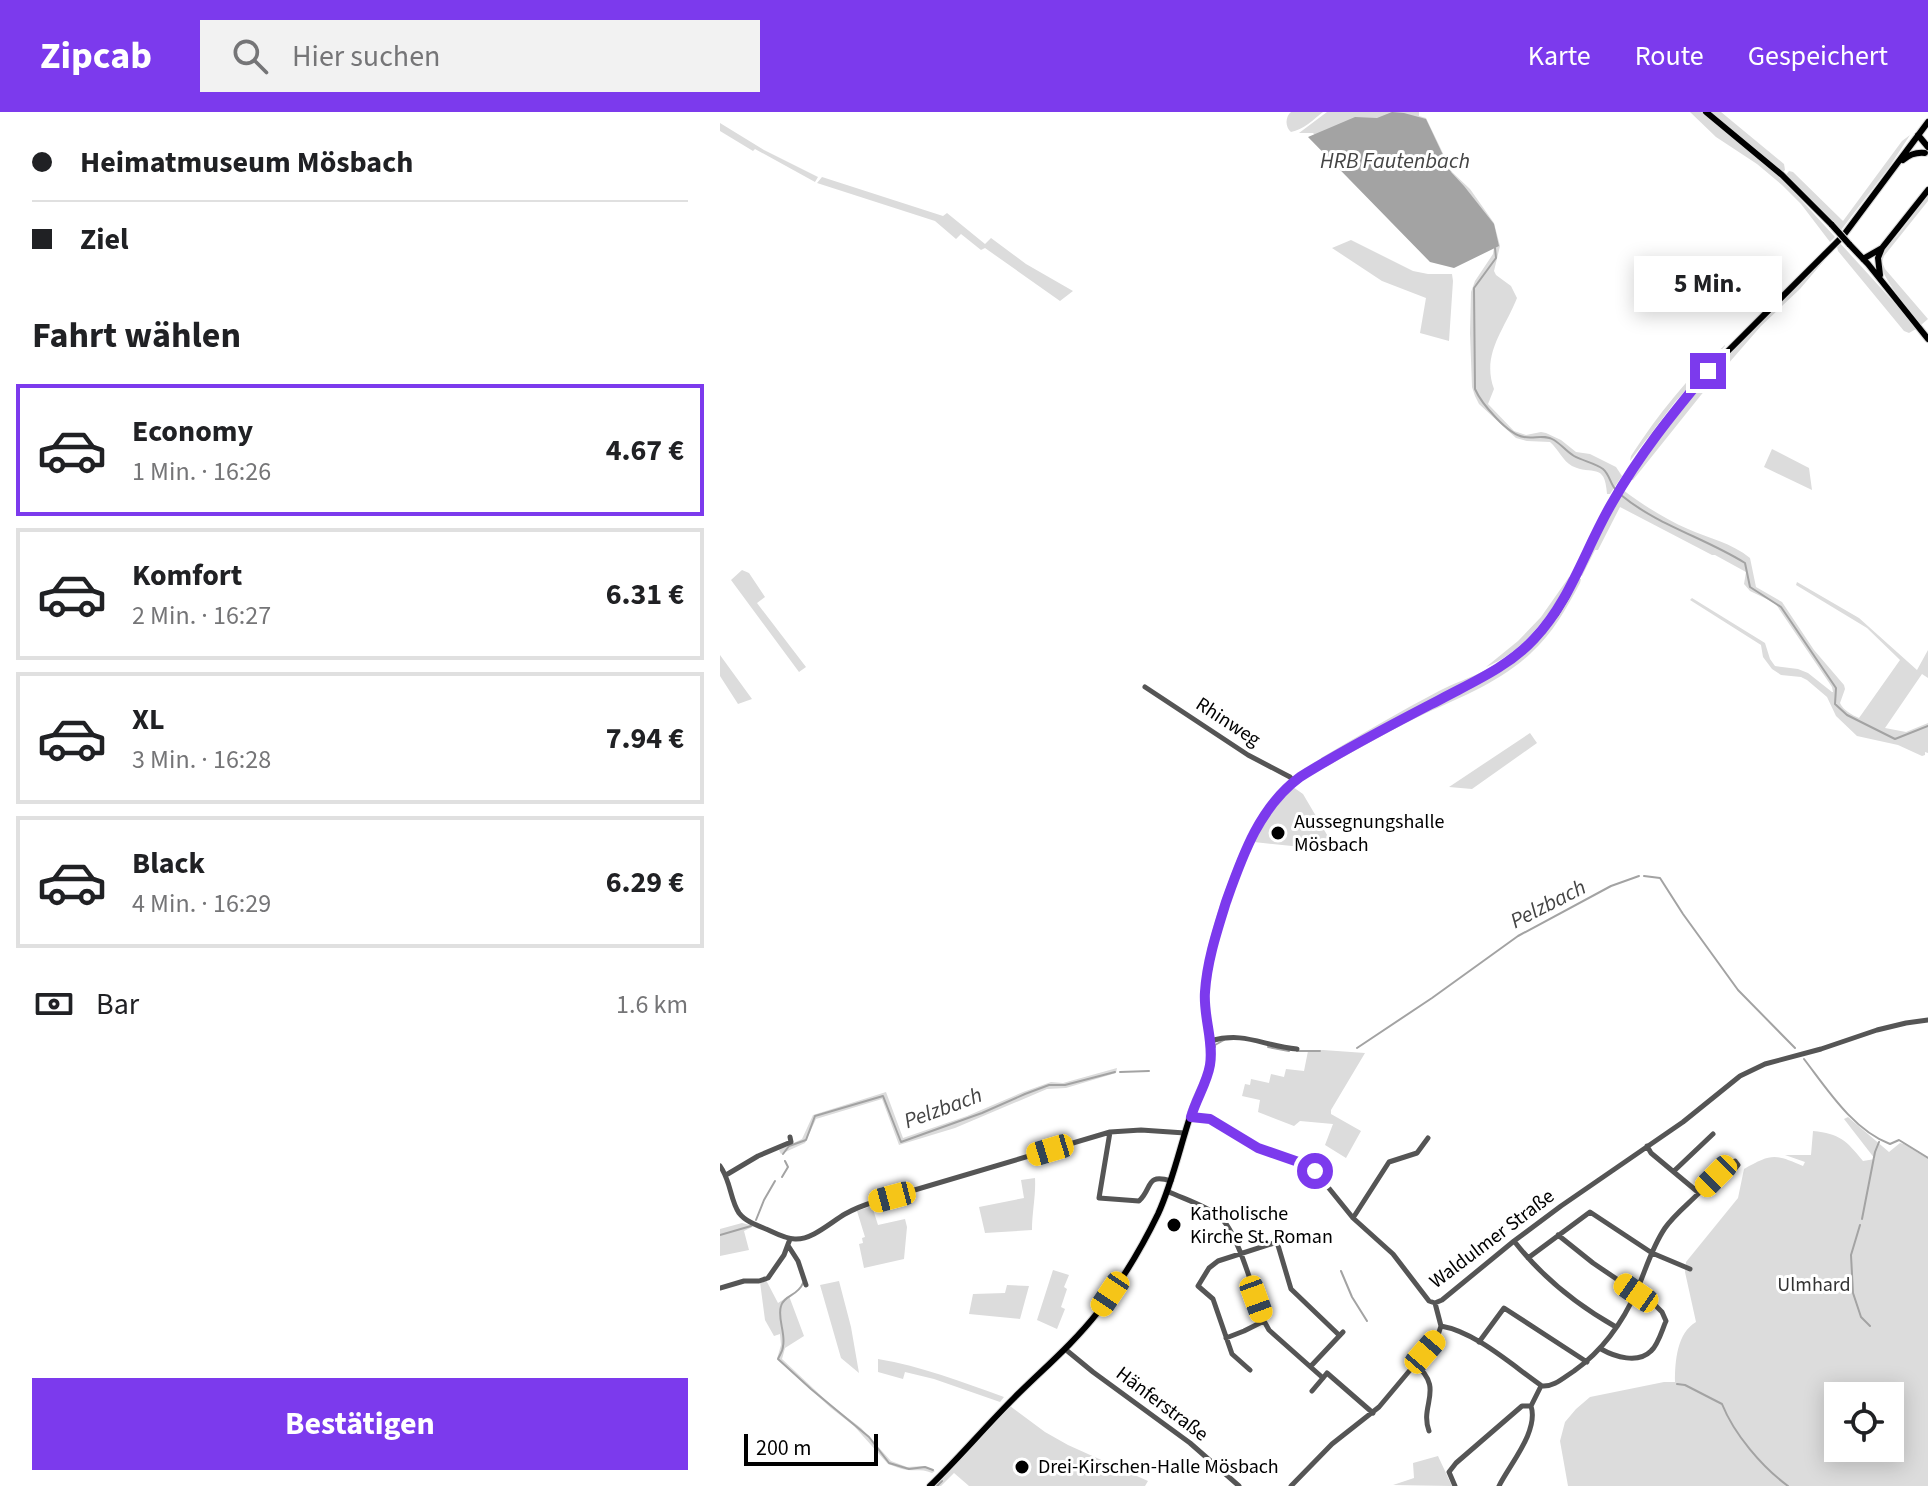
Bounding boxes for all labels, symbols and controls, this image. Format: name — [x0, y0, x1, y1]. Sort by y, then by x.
search box — [200, 20, 760, 92]
text: Zipcab — [40, 29, 152, 83]
icon: search — [228, 34, 272, 78]
text: Hier suchen — [292, 35, 440, 78]
text: Karte — [1528, 36, 1591, 76]
text: Route — [1635, 36, 1704, 76]
text: Gespeichert — [1748, 36, 1888, 76]
text: Heimatmuseum Mösbach — [80, 141, 413, 184]
water label: HRB Fautenbach — [1320, 145, 1470, 177]
text: Ziel — [80, 218, 129, 261]
callout: 5 Min. — [1634, 255, 1782, 311]
text: 5 Min. — [1674, 265, 1742, 302]
text: Fahrt wählen — [32, 310, 241, 361]
route end — [1690, 353, 1726, 389]
text: Economy — [132, 410, 253, 453]
icon: car — [36, 414, 108, 486]
text: 4.67 € — [606, 429, 684, 472]
text: 1 Min. · 16:26 — [132, 453, 271, 490]
text: Komfort — [132, 554, 242, 597]
icon: car — [36, 558, 108, 630]
text: 6.31 € — [606, 573, 684, 616]
text: 2 Min. · 16:27 — [132, 597, 271, 634]
street label: Rhinweg — [1190, 691, 1266, 753]
text: XL — [132, 698, 165, 741]
icon: car — [36, 702, 108, 774]
text: 7.94 € — [606, 717, 684, 760]
text: 3 Min. · 16:28 — [132, 741, 271, 778]
place label: Aussegnungshalle Mösbach — [1294, 808, 1445, 859]
marker: Aussegnungshalle Mösbach — [1269, 824, 1287, 842]
text: Black — [132, 842, 205, 885]
icon: car — [36, 846, 108, 918]
text: 6.29 € — [606, 861, 684, 904]
water label: Pelzbach — [1504, 871, 1592, 937]
text: 4 Min. · 16:29 — [132, 885, 271, 922]
icon: cash — [32, 982, 76, 1026]
text: Bar — [96, 983, 139, 1026]
text: 1.6 km — [616, 986, 688, 1023]
water label: Pelzbach — [899, 1079, 987, 1137]
car — [1024, 1132, 1076, 1168]
car — [1691, 1151, 1741, 1201]
route start — [1297, 1153, 1333, 1189]
car — [866, 1179, 918, 1215]
street label: Waldulmer Straße — [1424, 1183, 1560, 1295]
place label: Katholische Kirche St. Roman — [1190, 1200, 1333, 1251]
marker: Katholische Kirche St. Roman — [1165, 1216, 1183, 1234]
car — [1087, 1267, 1133, 1321]
car — [1609, 1269, 1663, 1317]
park label: Ulmhard — [1777, 1271, 1851, 1299]
car — [1237, 1272, 1275, 1326]
car — [1400, 1326, 1450, 1378]
street label: Hänferstraße — [1110, 1360, 1214, 1448]
button: Bestätigen — [32, 1378, 688, 1470]
map controls — [1824, 1382, 1904, 1462]
button: locate — [1824, 1382, 1904, 1462]
scale bar — [744, 1430, 878, 1466]
text: 200 m — [756, 1432, 811, 1464]
place label: Drei-Kirschen-Halle Mösbach — [1038, 1453, 1279, 1481]
marker: Drei-Kirschen-Halle Mösbach — [1013, 1458, 1031, 1476]

